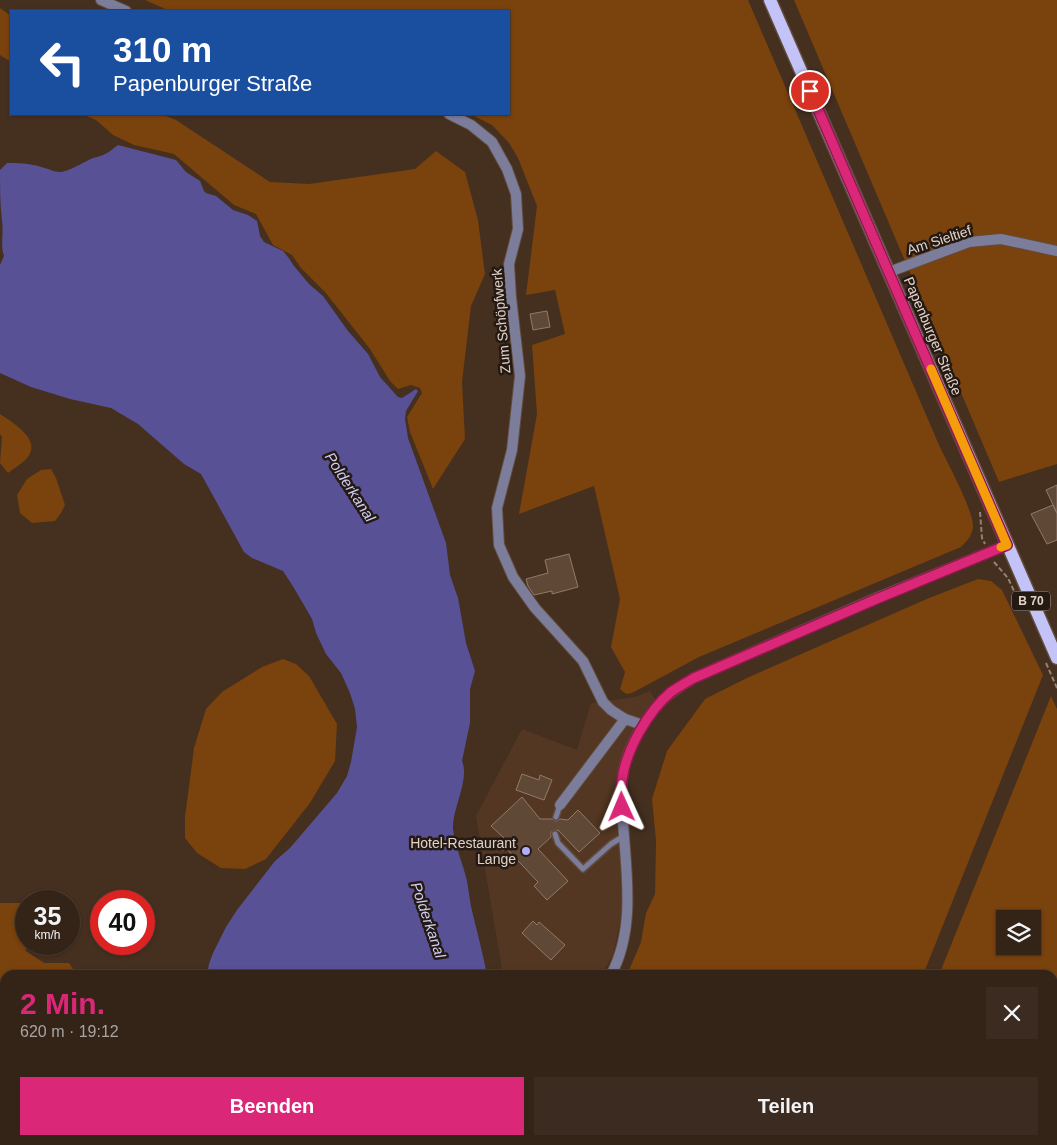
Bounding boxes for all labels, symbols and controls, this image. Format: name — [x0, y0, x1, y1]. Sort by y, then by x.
icon: left — [30, 30, 95, 95]
text: 310 m — [113, 30, 212, 69]
pin — [789, 70, 831, 112]
text: Papenburger Straße — [113, 71, 312, 96]
icon: arrive — [796, 77, 824, 105]
street label: Am Sieltief — [905, 222, 973, 258]
street label: Zum Schöpfwerk — [488, 267, 514, 374]
street label: Papenburger Straße — [901, 274, 965, 398]
water label: Polderkanal — [322, 449, 379, 525]
road number: B 70 — [1012, 592, 1050, 610]
position arrow — [595, 780, 647, 832]
place label: Hotel-Restaurant Lange — [410, 835, 516, 867]
marker: Hotel-Restaurant Lange — [520, 845, 532, 857]
water label: Polderkanal — [408, 880, 450, 961]
speed limit sign: 40 — [90, 890, 155, 955]
text: 35 — [34, 902, 61, 930]
map controls — [996, 910, 1041, 955]
button: layers — [996, 910, 1041, 955]
text: km/h — [34, 928, 61, 942]
text: 2 Min. — [20, 987, 105, 1020]
button: close — [986, 987, 1038, 1039]
text: 620 m · 19:12 — [20, 1023, 119, 1040]
button: Beenden — [20, 1077, 524, 1135]
button: Teilen — [534, 1077, 1038, 1135]

